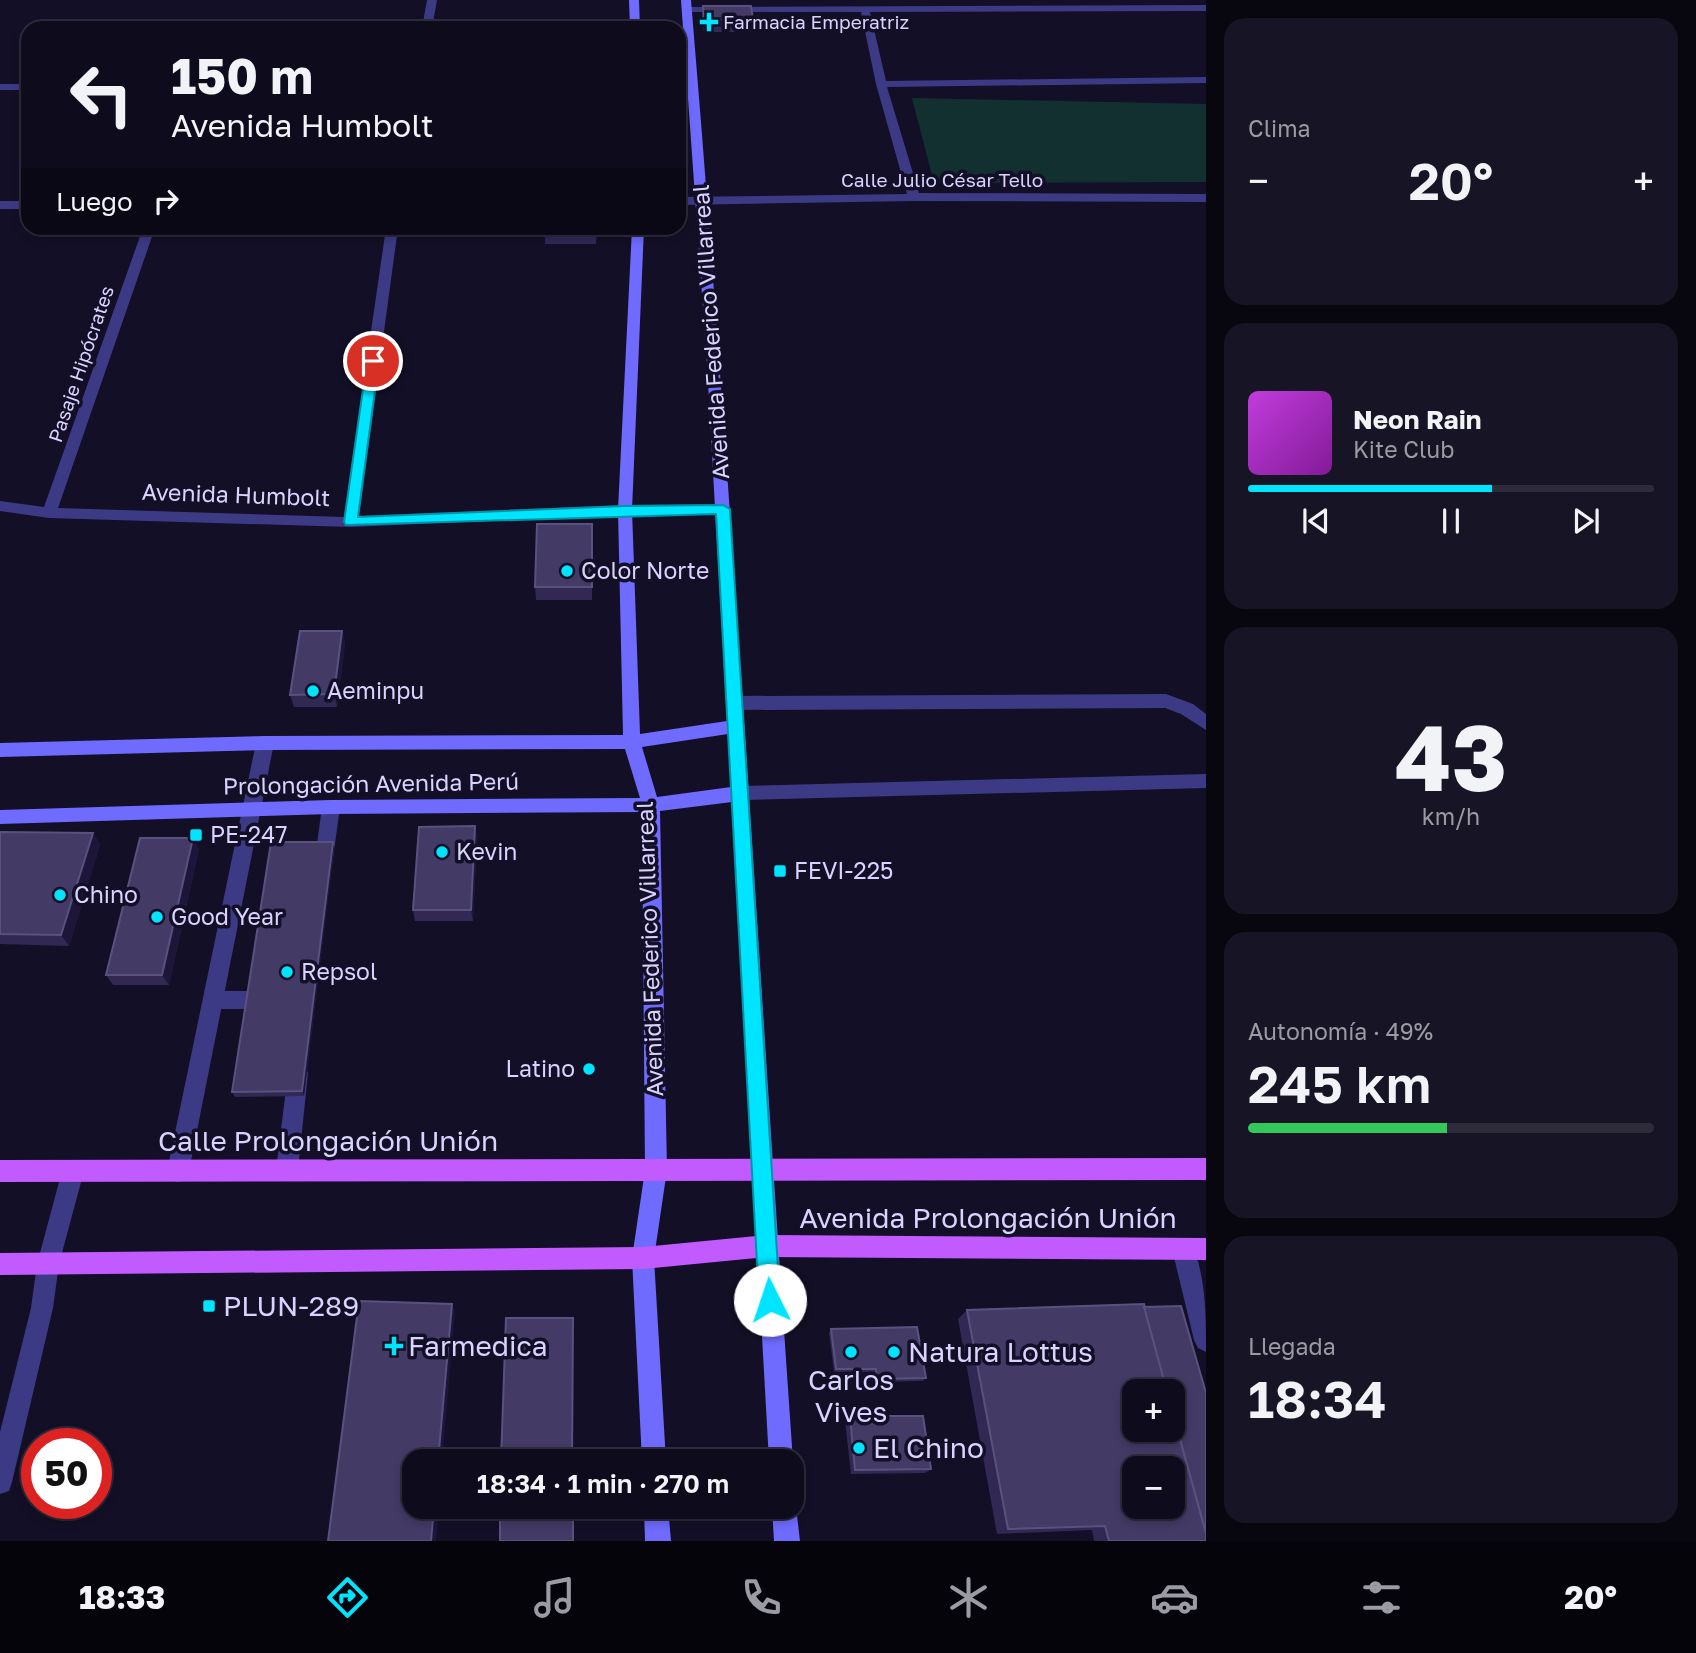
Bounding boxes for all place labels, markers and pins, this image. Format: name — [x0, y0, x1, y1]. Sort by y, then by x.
place label: Farmacia Emperatriz — [723, 10, 909, 33]
marker: Farmacia Emperatriz — [701, 14, 717, 30]
pin — [343, 331, 403, 391]
place label: Color Norte — [581, 556, 709, 584]
marker: Color Norte — [559, 563, 575, 579]
place label: Aeminpu — [327, 676, 424, 704]
marker: Aeminpu — [305, 683, 321, 699]
place label: PE-247 — [210, 820, 287, 848]
marker: PE-247 — [188, 827, 204, 843]
place label: Kevin — [456, 837, 517, 865]
marker: Kevin — [434, 844, 450, 860]
place label: FEVI-225 — [794, 856, 893, 884]
marker: FEVI-225 — [772, 863, 788, 879]
place label: Chino — [74, 880, 138, 908]
marker: Chino — [52, 887, 68, 903]
place label: Good Year — [171, 902, 283, 930]
marker: Good Year — [149, 909, 165, 925]
place label: Repsol — [301, 957, 377, 985]
marker: Repsol — [279, 964, 295, 980]
place label: Latino — [506, 1054, 575, 1082]
marker: Latino — [581, 1061, 597, 1077]
place label: PLUN-289 — [223, 1289, 359, 1322]
marker: PLUN-289 — [201, 1298, 217, 1314]
place label: Farmedica — [408, 1329, 548, 1362]
place label: Natura Lottus — [908, 1335, 1093, 1368]
marker: Farmedica — [386, 1338, 402, 1354]
marker: Carlos Vives — [843, 1344, 859, 1360]
marker: Natura Lottus — [886, 1344, 902, 1360]
place label: Carlos Vives — [808, 1363, 894, 1428]
place label: El Chino — [873, 1431, 984, 1464]
marker: El Chino — [851, 1440, 867, 1456]

